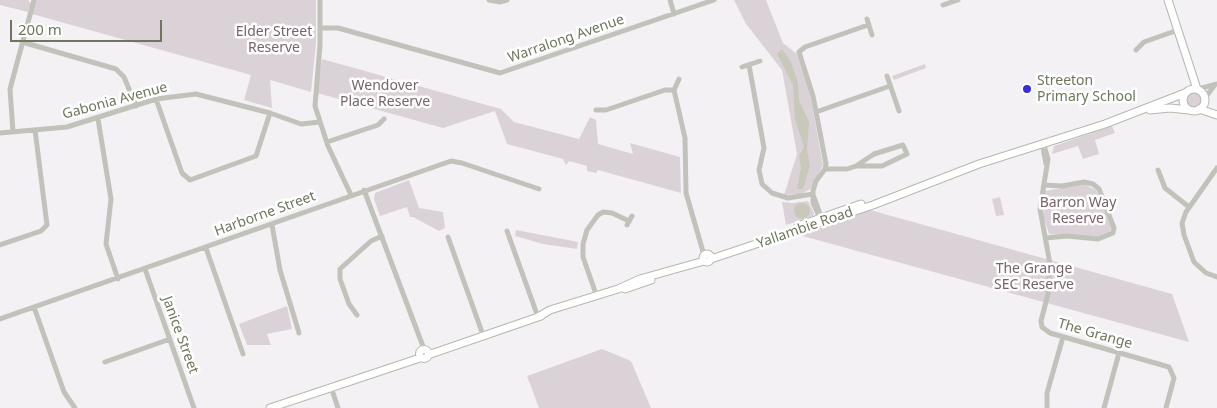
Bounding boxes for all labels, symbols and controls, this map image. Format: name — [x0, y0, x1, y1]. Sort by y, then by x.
scale bar — [12, 10, 165, 42]
street label: Warralong Avenue — [506, 11, 626, 67]
text: 200 m — [18, 19, 62, 39]
park label: Elder Street Reserve — [236, 24, 312, 56]
place label: Streeton Primary School — [1037, 73, 1136, 105]
park label: Wendover Place Reserve — [340, 78, 430, 110]
street label: Gabonia Avenue — [61, 79, 169, 123]
marker: Streeton Primary School — [1021, 83, 1033, 95]
street label: Harborne Street — [212, 188, 318, 240]
park label: Barron Way Reserve — [1040, 195, 1116, 228]
street label: Yallambie Road — [755, 204, 855, 252]
park label: The Grange SEC Reserve — [994, 261, 1074, 294]
street label: Janice Street — [158, 294, 202, 376]
street label: The Grange — [1056, 315, 1134, 353]

